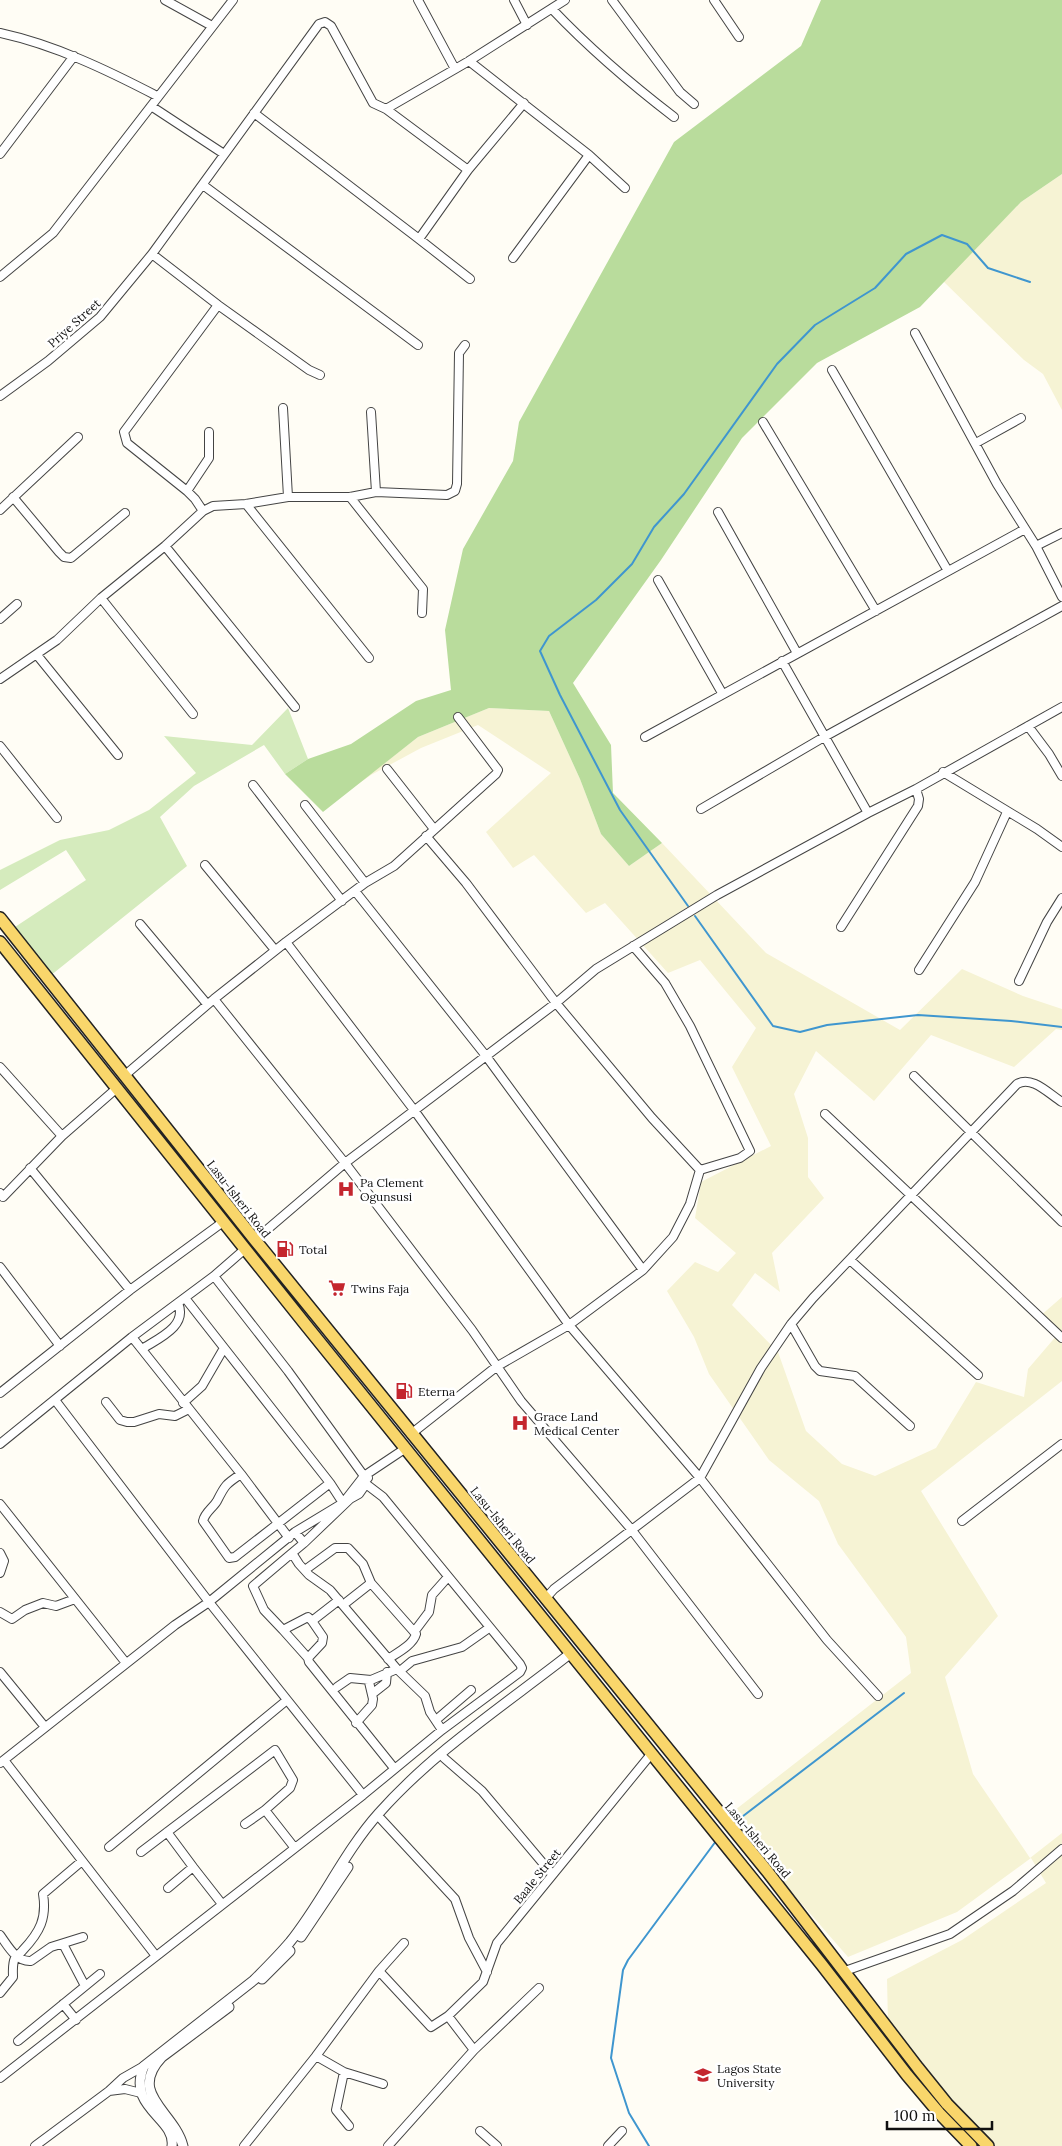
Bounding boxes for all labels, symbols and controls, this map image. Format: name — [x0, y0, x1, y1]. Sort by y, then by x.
street label: Priye Street — [45, 295, 104, 351]
street label: Lasu-Isheri Road — [204, 1157, 274, 1241]
place label: Pa Clement Ogunsusi — [360, 1175, 424, 1204]
hospital icon: Pa Clement Ogunsusi — [336, 1179, 356, 1199]
fuel station icon: Total — [275, 1239, 295, 1259]
place label: Total — [299, 1242, 327, 1257]
supermarket icon: Twins Faja — [327, 1278, 347, 1298]
place label: Twins Faja — [351, 1281, 409, 1296]
fuel station icon: Eterna — [394, 1381, 414, 1401]
place label: Eterna — [418, 1384, 455, 1399]
place label: Grace Land Medical Center — [534, 1409, 620, 1438]
hospital icon: Grace Land Medical Center — [510, 1413, 530, 1433]
street label: Lasu-Isheri Road — [467, 1484, 539, 1566]
street label: Lasu-Isheri Road — [722, 1799, 794, 1881]
street label: Baale Street — [510, 1845, 564, 1907]
place label: Lagos State University — [717, 2061, 782, 2090]
school or university icon: Lagos State University — [693, 2065, 713, 2085]
scale bar — [887, 2098, 992, 2130]
text: 100 m — [894, 2106, 935, 2125]

